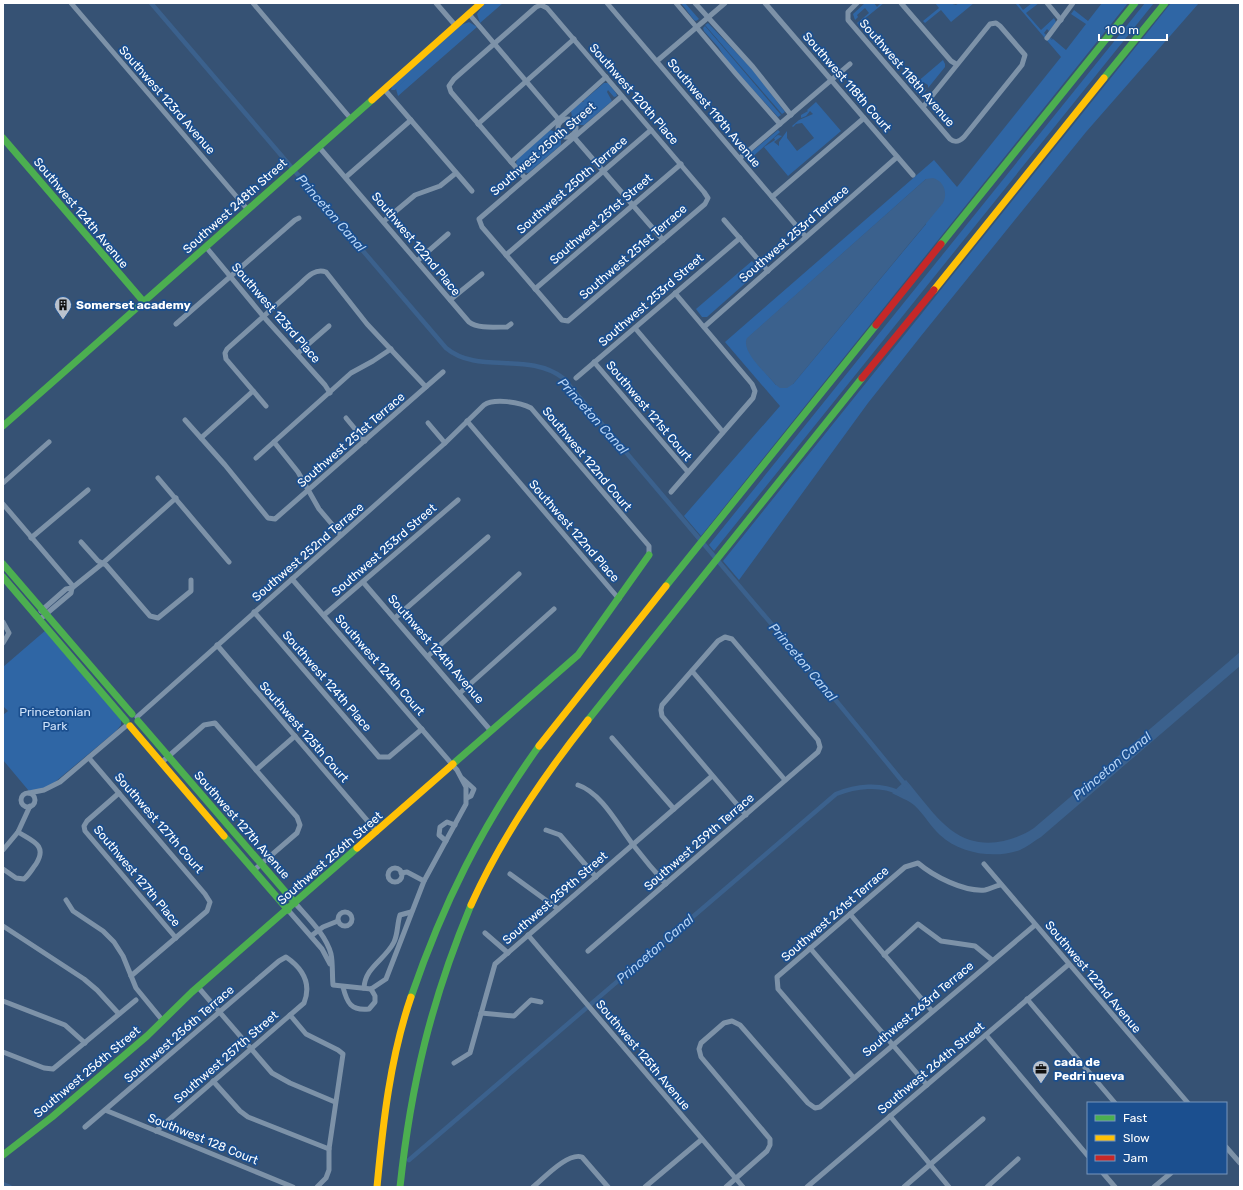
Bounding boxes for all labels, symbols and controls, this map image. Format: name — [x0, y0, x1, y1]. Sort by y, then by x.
street label: Southwest 118th Avenue — [856, 16, 958, 130]
scale bar — [1099, 16, 1167, 42]
text: 100 m — [1105, 23, 1139, 37]
street label: Southwest 118th Court — [800, 29, 894, 135]
street label: Southwest 120th Place — [586, 41, 682, 147]
street label: Southwest 123rd Avenue — [116, 43, 218, 157]
street label: Southwest 119th Avenue — [664, 56, 764, 170]
street label: Southwest 250th Street — [488, 99, 599, 199]
street label: Southwest 250th Terrace — [514, 133, 630, 237]
street label: Southwest 124th Avenue — [31, 155, 131, 271]
street label: Southwest 248th Street — [180, 155, 290, 256]
water label: Princeton Canal — [293, 171, 369, 255]
street label: Southwest 251st Street — [547, 171, 655, 267]
street label: Southwest 253rd Terrace — [736, 182, 852, 285]
street label: Southwest 122nd Place — [369, 189, 464, 299]
street label: Southwest 251st Terrace — [577, 201, 690, 302]
street label: Southwest 253rd Street — [596, 251, 706, 349]
street label: Southwest 123rd Place — [229, 260, 323, 366]
building icon: Somerset academy — [53, 295, 73, 320]
place label: Somerset academy — [76, 298, 191, 312]
street label: Southwest 121st Court — [603, 358, 695, 464]
water label: Princeton Canal — [555, 375, 632, 458]
street label: Southwest 251st Terrace — [295, 389, 408, 490]
street label: Southwest 122nd Court — [539, 404, 635, 514]
street label: Southwest 122nd Place — [526, 477, 622, 585]
street label: Southwest 252nd Terrace — [249, 500, 367, 604]
street label: Southwest 253rd Street — [329, 501, 439, 599]
street label: Southwest 124th Avenue — [385, 592, 487, 706]
street label: Southwest 124th Court — [332, 612, 428, 719]
water label: Princeton Canal — [766, 620, 841, 705]
street label: Southwest 124th Place — [280, 628, 375, 734]
street label: Southwest 125th Court — [256, 679, 352, 786]
park label: Princetonian Park — [19, 705, 91, 733]
water label: Princeton Canal — [1070, 728, 1155, 803]
street label: Southwest 127th Avenue — [191, 768, 293, 882]
street label: Southwest 127th Court — [112, 770, 206, 876]
street label: Southwest 259th Terrace — [641, 790, 757, 893]
street label: Southwest 256th Street — [275, 808, 386, 907]
street label: Southwest 127th Place — [91, 823, 183, 929]
street label: Southwest 259th Street — [500, 848, 611, 947]
street label: Southwest 261st Terrace — [779, 863, 892, 964]
water label: Princeton Canal — [613, 911, 697, 987]
street label: Southwest 122nd Avenue — [1042, 918, 1144, 1036]
street label: Southwest 263rd Terrace — [860, 958, 977, 1060]
street label: Southwest 256th Terrace — [121, 982, 237, 1086]
street label: Southwest 125th Avenue — [593, 997, 693, 1113]
street label: Southwest 257th Street — [171, 1008, 281, 1106]
street label: Southwest 264th Street — [875, 1019, 987, 1117]
street label: Southwest 256th Street — [31, 1023, 143, 1121]
place label: cada de Pedri nueva — [1054, 1055, 1124, 1083]
office icon: cada de Pedri nueva — [1031, 1059, 1051, 1084]
legend — [1087, 1102, 1227, 1174]
street label: Southwest 128 Court — [146, 1110, 260, 1168]
text: Fast — [1123, 1111, 1147, 1125]
text: Slow — [1123, 1131, 1150, 1145]
text: Jam — [1123, 1151, 1148, 1165]

